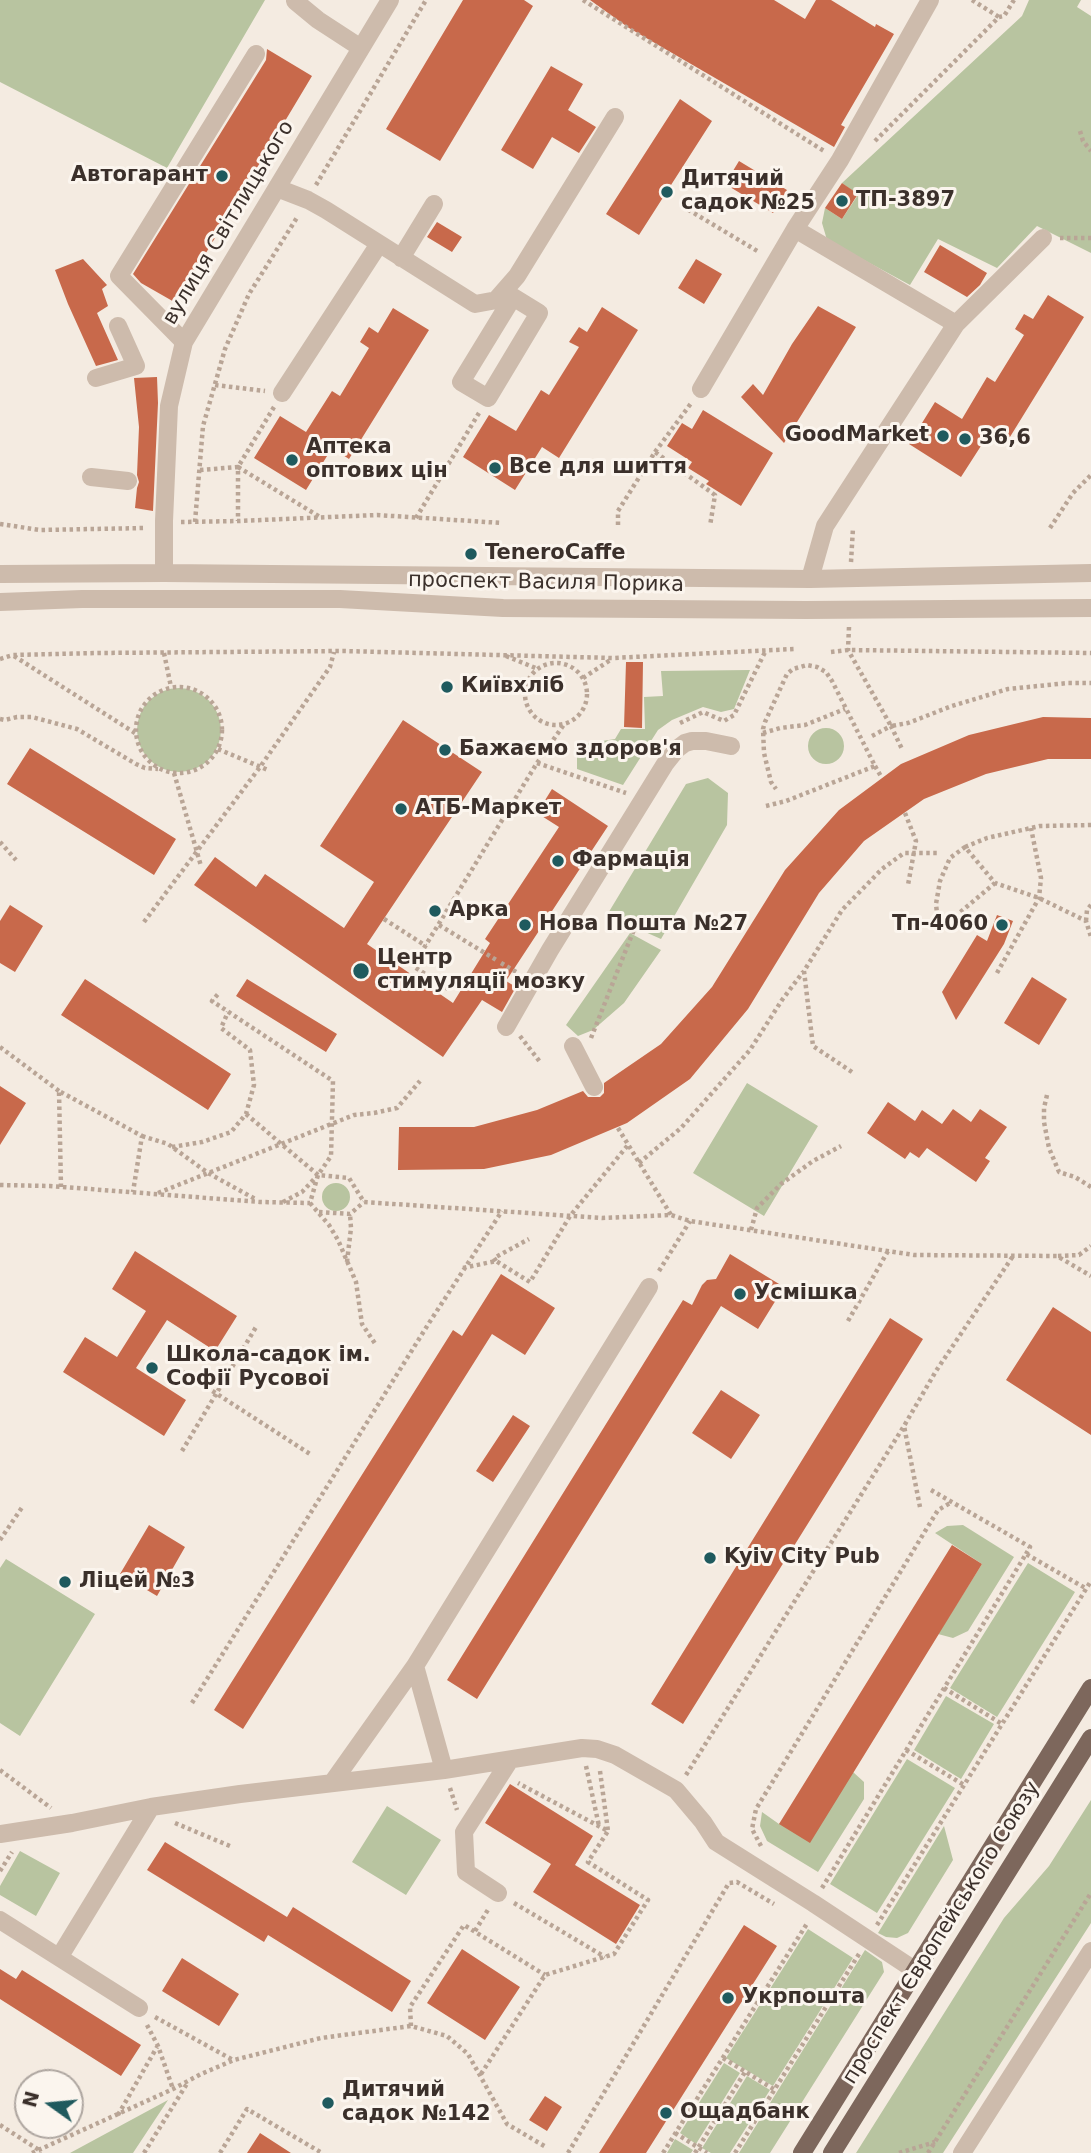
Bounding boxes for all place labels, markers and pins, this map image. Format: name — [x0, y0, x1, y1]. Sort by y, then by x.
place label: Автогарант — [71, 163, 208, 189]
place label: Дитячий садок №25 — [681, 167, 815, 217]
marker: Автогарант — [214, 168, 230, 184]
marker: Дитячий садок №25 — [659, 184, 675, 200]
place label: ТП-3897 — [856, 188, 955, 214]
marker: ТП-3897 — [834, 193, 850, 209]
place label: GoodMarket — [785, 423, 929, 449]
place label: 36,6 — [979, 426, 1031, 452]
marker: GoodMarket — [935, 428, 951, 444]
marker: 36,6 — [957, 431, 973, 447]
place label: Аптека оптових цін — [306, 435, 448, 485]
marker: Аптека оптових цін — [284, 452, 300, 468]
place label: Все для шиття — [509, 455, 687, 481]
marker: Все для шиття — [487, 460, 503, 476]
place label: TeneroCaffe — [485, 541, 626, 567]
marker: TeneroCaffe — [463, 546, 479, 562]
place label: Київхліб — [461, 674, 564, 700]
marker: Київхліб — [439, 679, 455, 695]
place label: Бажаємо здоров'я — [459, 737, 682, 763]
marker: Бажаємо здоров'я — [437, 742, 453, 758]
place label: АТБ-Маркет — [415, 796, 561, 822]
marker: АТБ-Маркет — [393, 801, 409, 817]
place label: Фармація — [572, 848, 690, 874]
marker: Фармація — [550, 853, 566, 869]
place label: Арка — [449, 898, 509, 924]
marker: Арка — [427, 903, 443, 919]
place label: Нова Пошта №27 — [539, 912, 748, 938]
place label: Тп-4060 — [892, 912, 988, 938]
marker: Нова Пошта №27 — [517, 917, 533, 933]
marker: Тп-4060 — [994, 917, 1010, 933]
place label: Центр стимуляції мозку — [377, 946, 585, 996]
marker: Центр стимуляції мозку — [351, 961, 371, 981]
place label: Усмішка — [754, 1281, 858, 1307]
marker: Усмішка — [732, 1286, 748, 1302]
place label: Школа-садок ім. Софії Русової — [166, 1343, 371, 1393]
marker: Школа-садок ім. Софії Русової — [144, 1360, 160, 1376]
place label: Kyiv City Pub — [724, 1545, 880, 1571]
marker: Kyiv City Pub — [702, 1550, 718, 1566]
place label: Ліцей №3 — [79, 1569, 195, 1595]
marker: Ліцей №3 — [57, 1574, 73, 1590]
place label: Укрпошта — [742, 1985, 865, 2011]
marker: Укрпошта — [720, 1990, 736, 2006]
place label: Дитячий садок №142 — [342, 2078, 491, 2128]
marker: Дитячий садок №142 — [320, 2095, 336, 2111]
place label: Ощадбанк — [680, 2100, 810, 2126]
marker: Ощадбанк — [658, 2105, 674, 2121]

